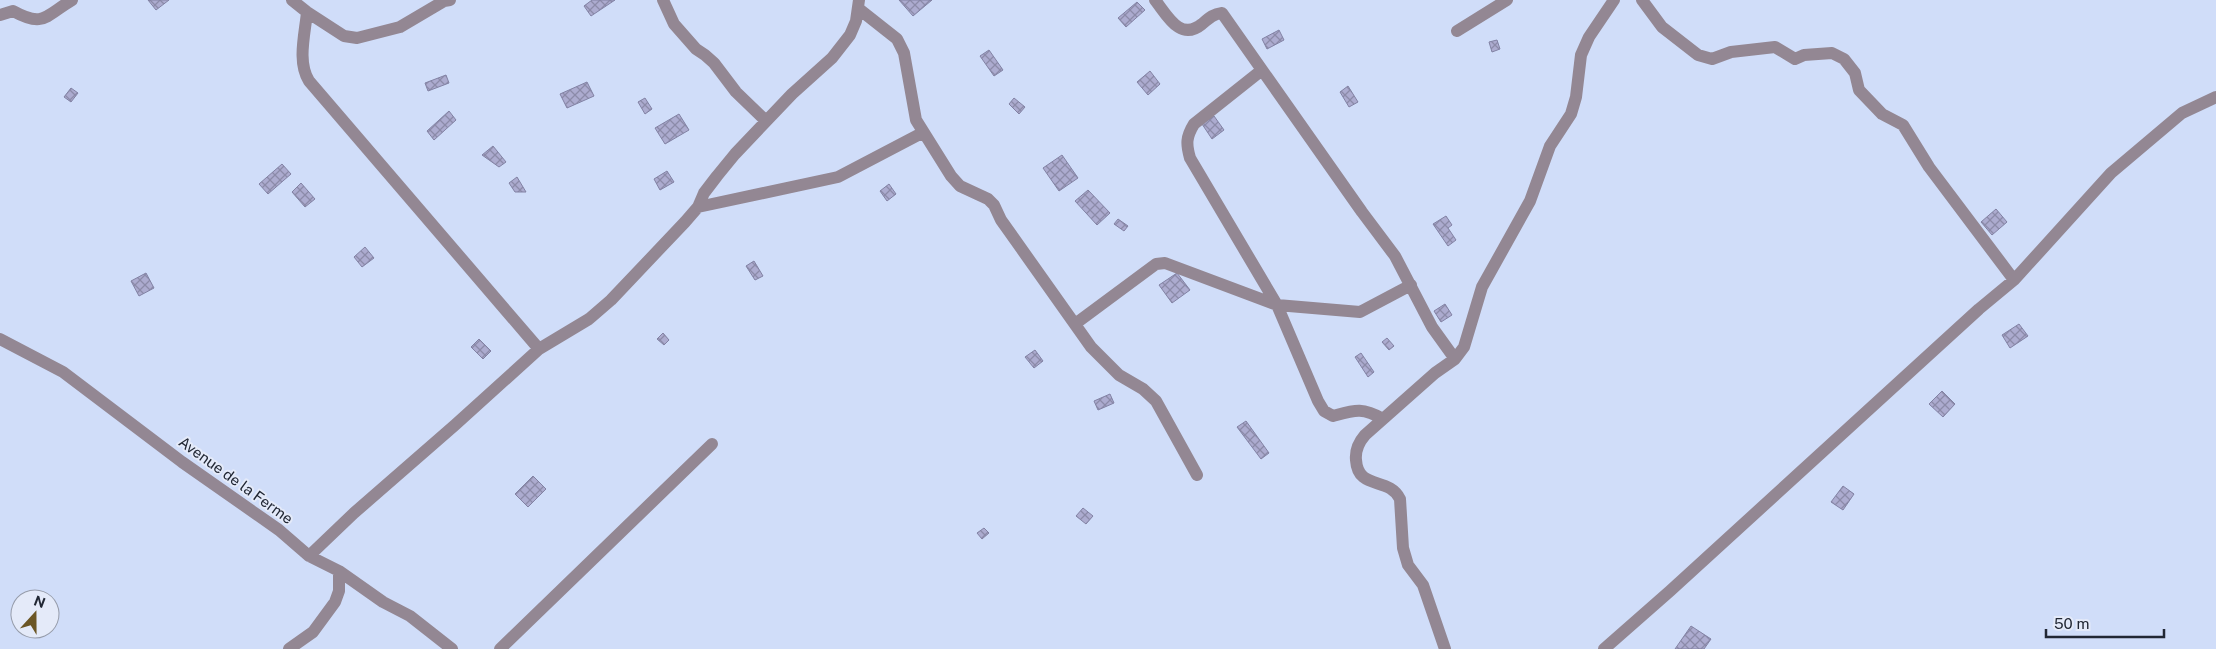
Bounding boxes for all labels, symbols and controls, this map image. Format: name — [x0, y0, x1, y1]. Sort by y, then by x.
street label: Avenue de la Ferme — [176, 433, 296, 527]
north arrow — [10, 589, 60, 639]
text: N — [32, 592, 48, 611]
scale bar — [2046, 606, 2164, 638]
text: 50 m — [2054, 615, 2089, 632]

